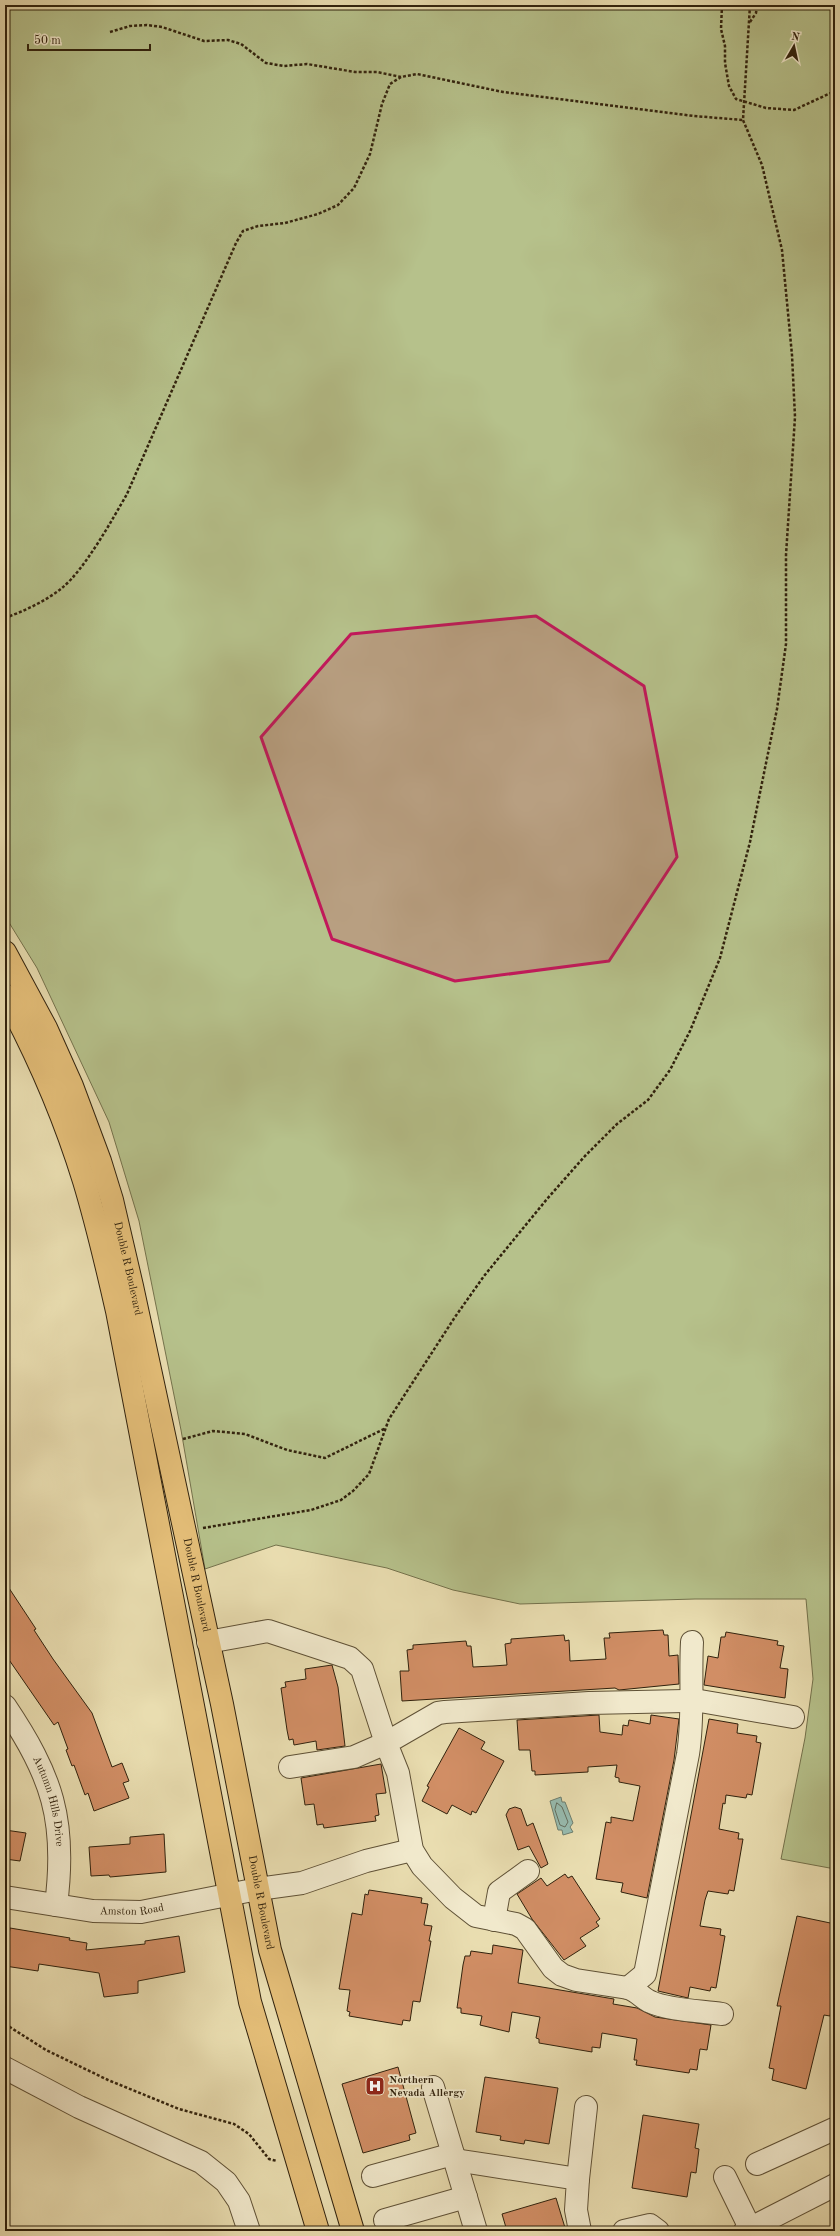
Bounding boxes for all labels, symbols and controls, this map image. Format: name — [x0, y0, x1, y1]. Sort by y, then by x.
scale bar — [28, 26, 150, 52]
north arrow — [774, 26, 814, 66]
text: N — [790, 32, 801, 44]
text: 50 m — [34, 34, 61, 47]
street label: Double R Boulevard — [112, 1220, 144, 1317]
street label: Double R Boulevard — [181, 1537, 212, 1633]
street label: Autumn Hills Drive — [31, 1754, 65, 1847]
street label: Double R Boulevard — [246, 1855, 275, 1951]
street label: Amston Road — [99, 1902, 165, 1918]
hospital icon: Northern Nevada Allergy — [364, 2075, 386, 2097]
place label: Northern Nevada Allergy — [389, 2075, 465, 2099]

